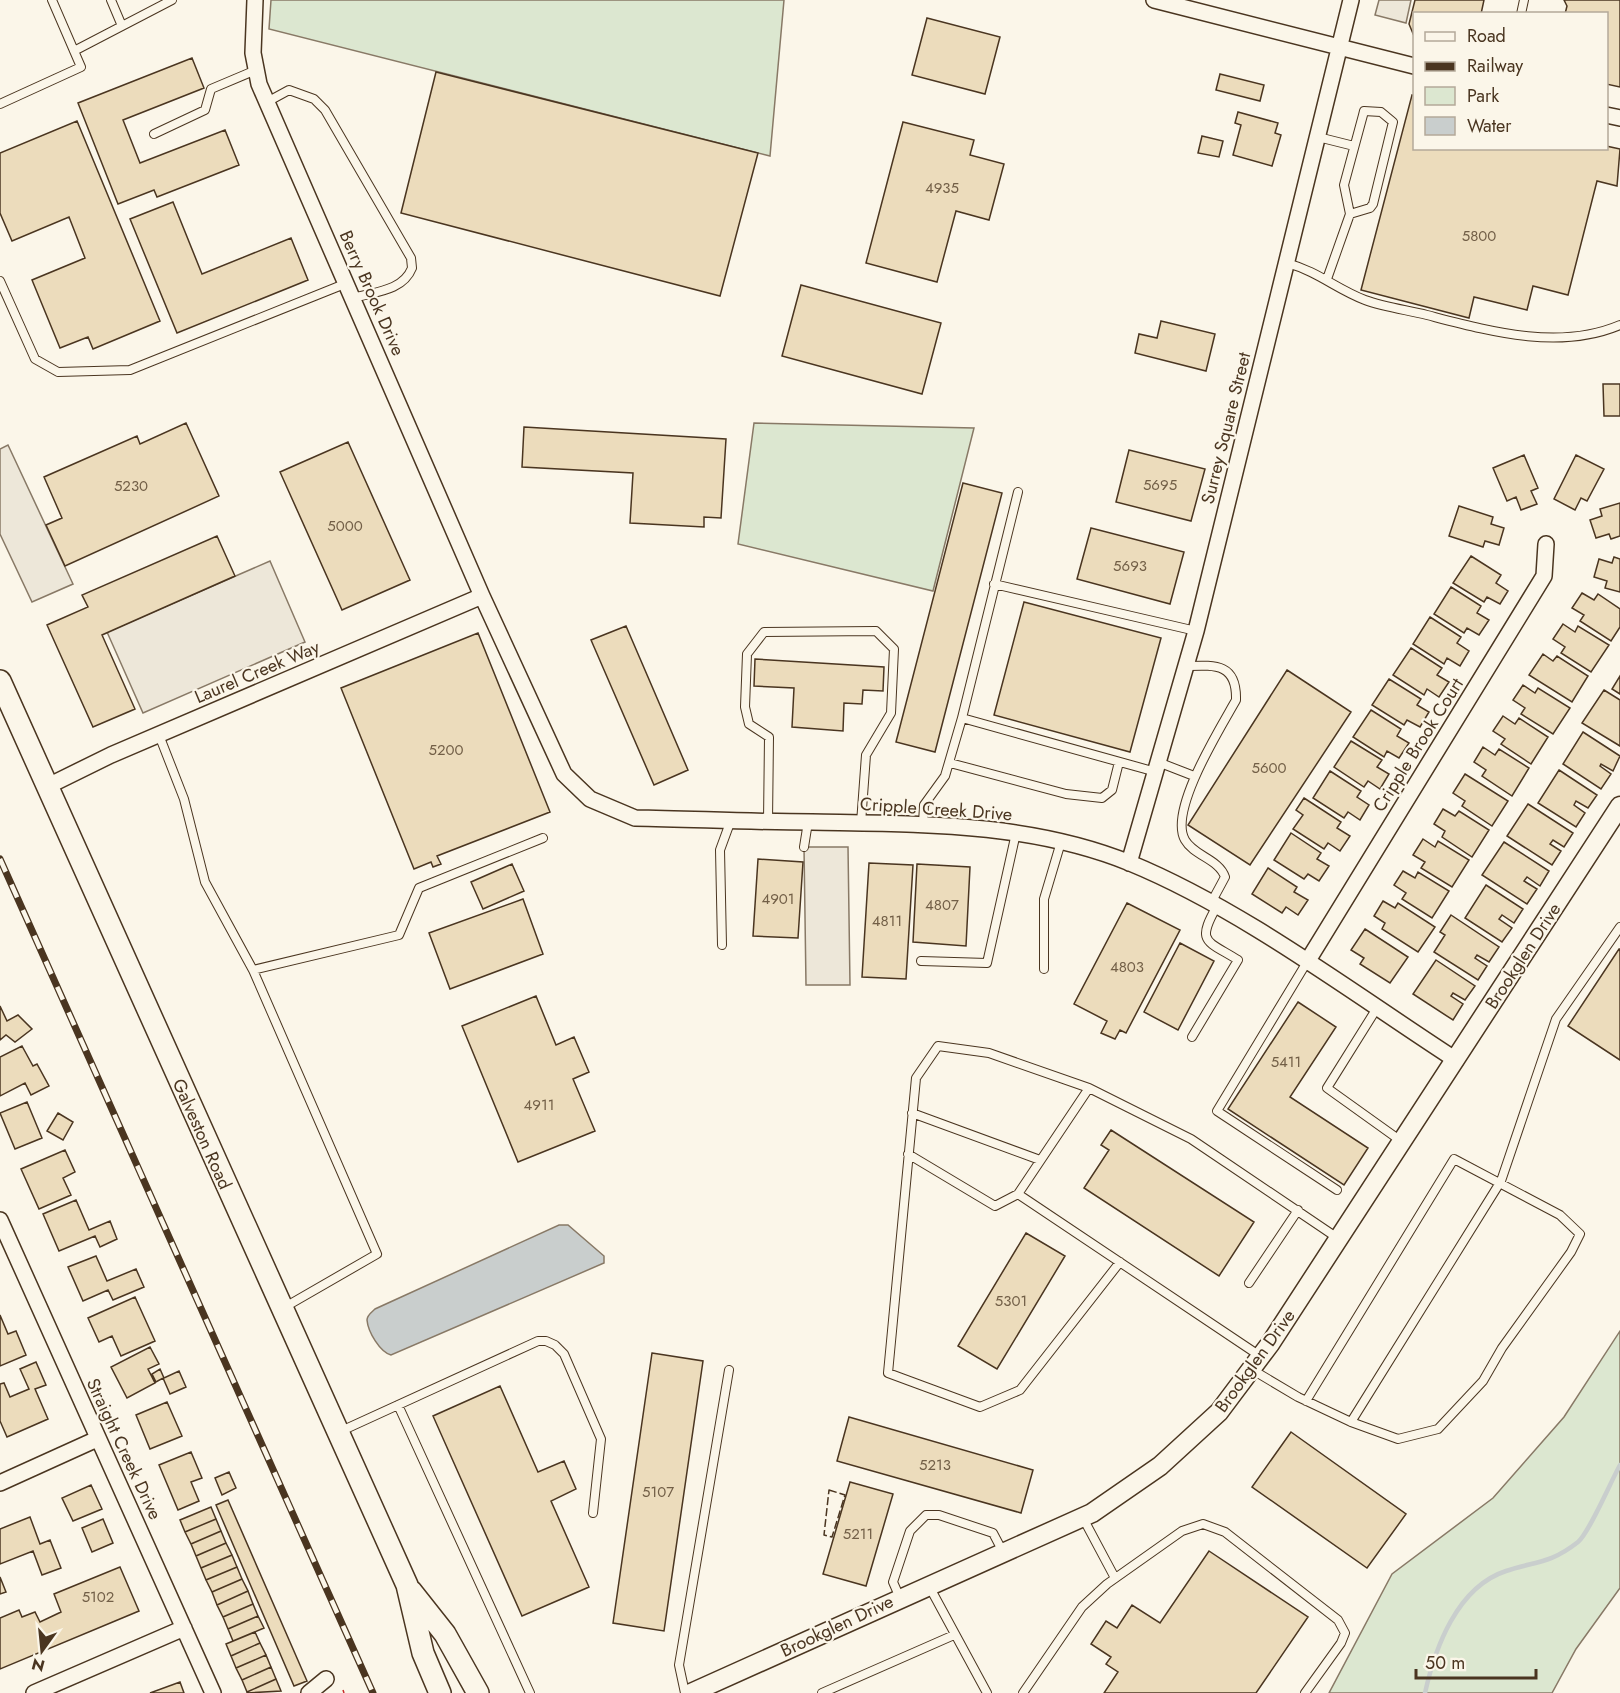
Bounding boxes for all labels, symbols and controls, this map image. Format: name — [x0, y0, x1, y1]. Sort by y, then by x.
legend — [1413, 12, 1608, 150]
text: Road — [1467, 23, 1506, 49]
text: Railway — [1467, 53, 1523, 79]
text: Park — [1467, 83, 1499, 109]
text: Water — [1467, 113, 1512, 139]
house number: 4935 — [925, 177, 959, 199]
house number: 5800 — [1462, 225, 1496, 247]
street label: Berry Brook Drive — [333, 226, 411, 360]
street label: Surrey Square Street — [1195, 349, 1258, 507]
house number: 5695 — [1143, 474, 1177, 496]
house number: 5230 — [114, 475, 148, 497]
house number: 5000 — [327, 515, 363, 537]
house number: 5693 — [1113, 555, 1147, 577]
street label: Laurel Creek Way — [190, 634, 324, 710]
street label: Cripple Brook Court — [1366, 672, 1470, 817]
house number: 5200 — [429, 739, 464, 761]
house number: 5600 — [1251, 757, 1287, 779]
street label: Cripple Creek Drive — [859, 791, 1013, 827]
house number: 4901 — [761, 888, 795, 910]
house number: 4807 — [925, 894, 959, 916]
street label: Brookglen Drive — [1479, 898, 1567, 1014]
house number: 4811 — [872, 910, 902, 932]
house number: 4803 — [1110, 956, 1144, 978]
house number: 5411 — [1271, 1051, 1301, 1073]
street label: Galveston Road — [166, 1074, 238, 1194]
house number: 4911 — [524, 1094, 554, 1116]
house number: 5301 — [995, 1290, 1027, 1312]
street label: Brookglen Drive — [1209, 1304, 1301, 1418]
street label: Straight Creek Drive — [80, 1374, 168, 1524]
house number: 5213 — [919, 1454, 951, 1476]
house number: 5107 — [642, 1481, 674, 1503]
house number: 5211 — [843, 1523, 873, 1545]
house number: 5102 — [82, 1586, 114, 1608]
street label: Brookglen Drive — [776, 1588, 898, 1664]
north arrow — [12, 1621, 72, 1681]
scale bar — [1416, 1642, 1536, 1680]
text: 50 m — [1425, 1650, 1465, 1676]
text: N — [29, 1652, 47, 1678]

